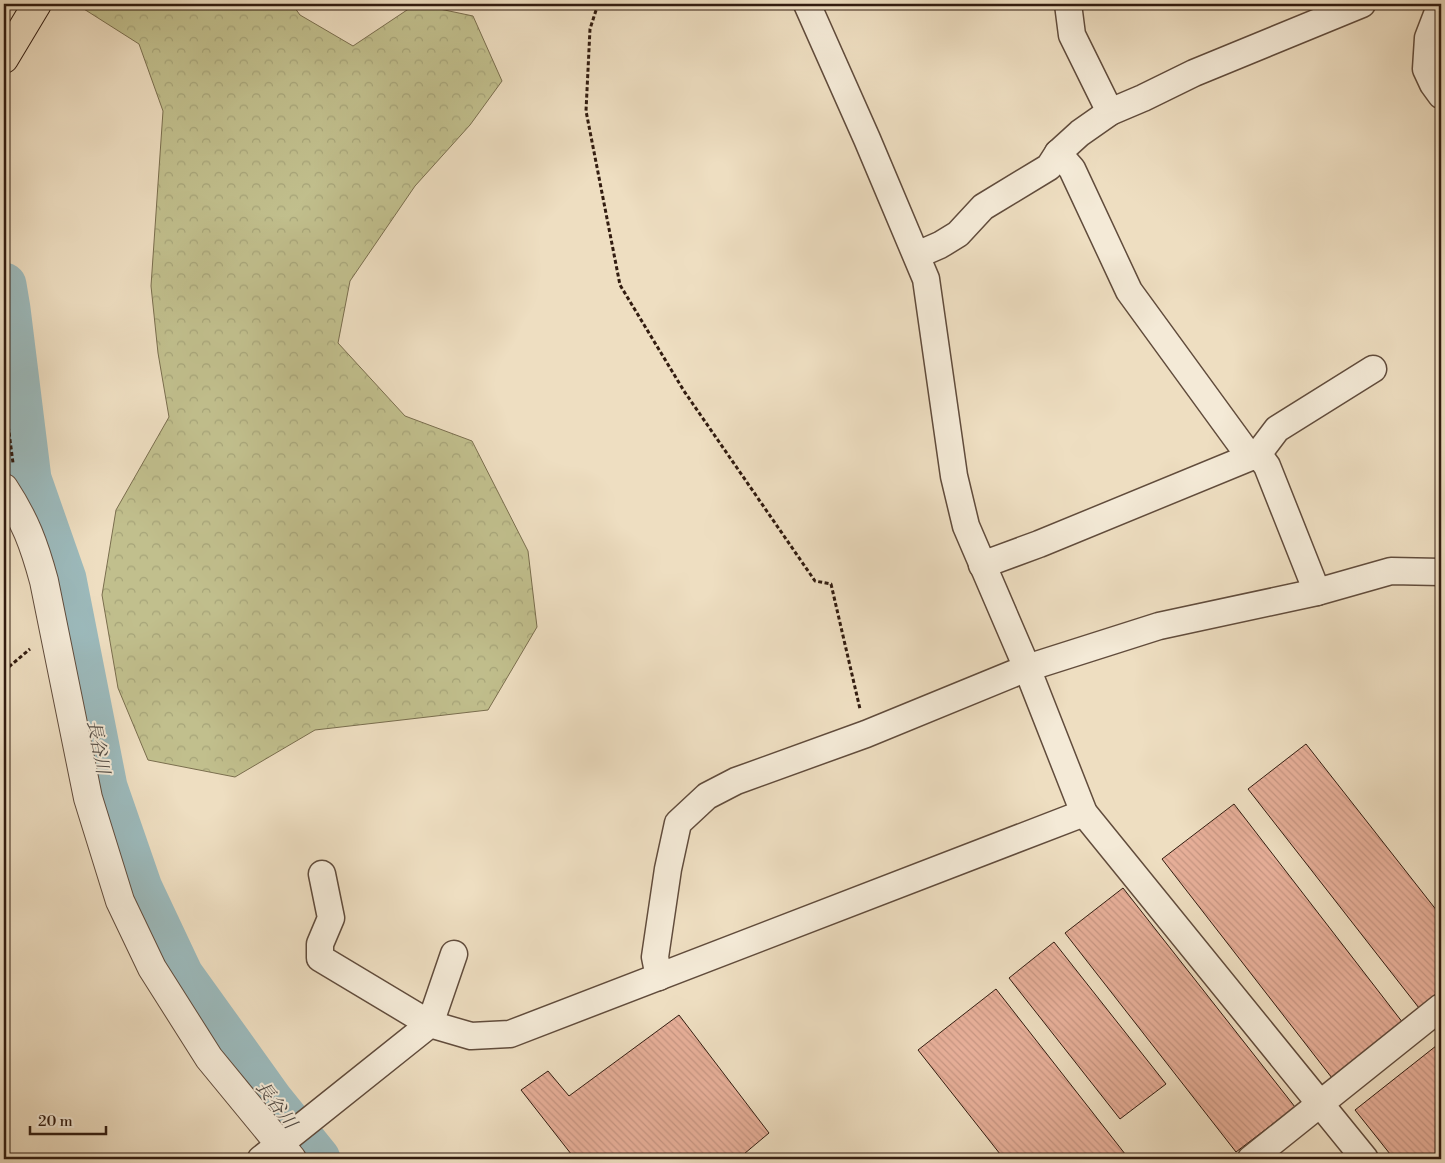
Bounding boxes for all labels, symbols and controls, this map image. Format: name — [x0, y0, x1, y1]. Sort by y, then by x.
water label: 長谷川 — [82, 718, 115, 778]
water label: 長谷川 — [251, 1077, 303, 1135]
scale bar — [30, 1103, 106, 1135]
text: 20 m — [38, 1112, 73, 1131]

